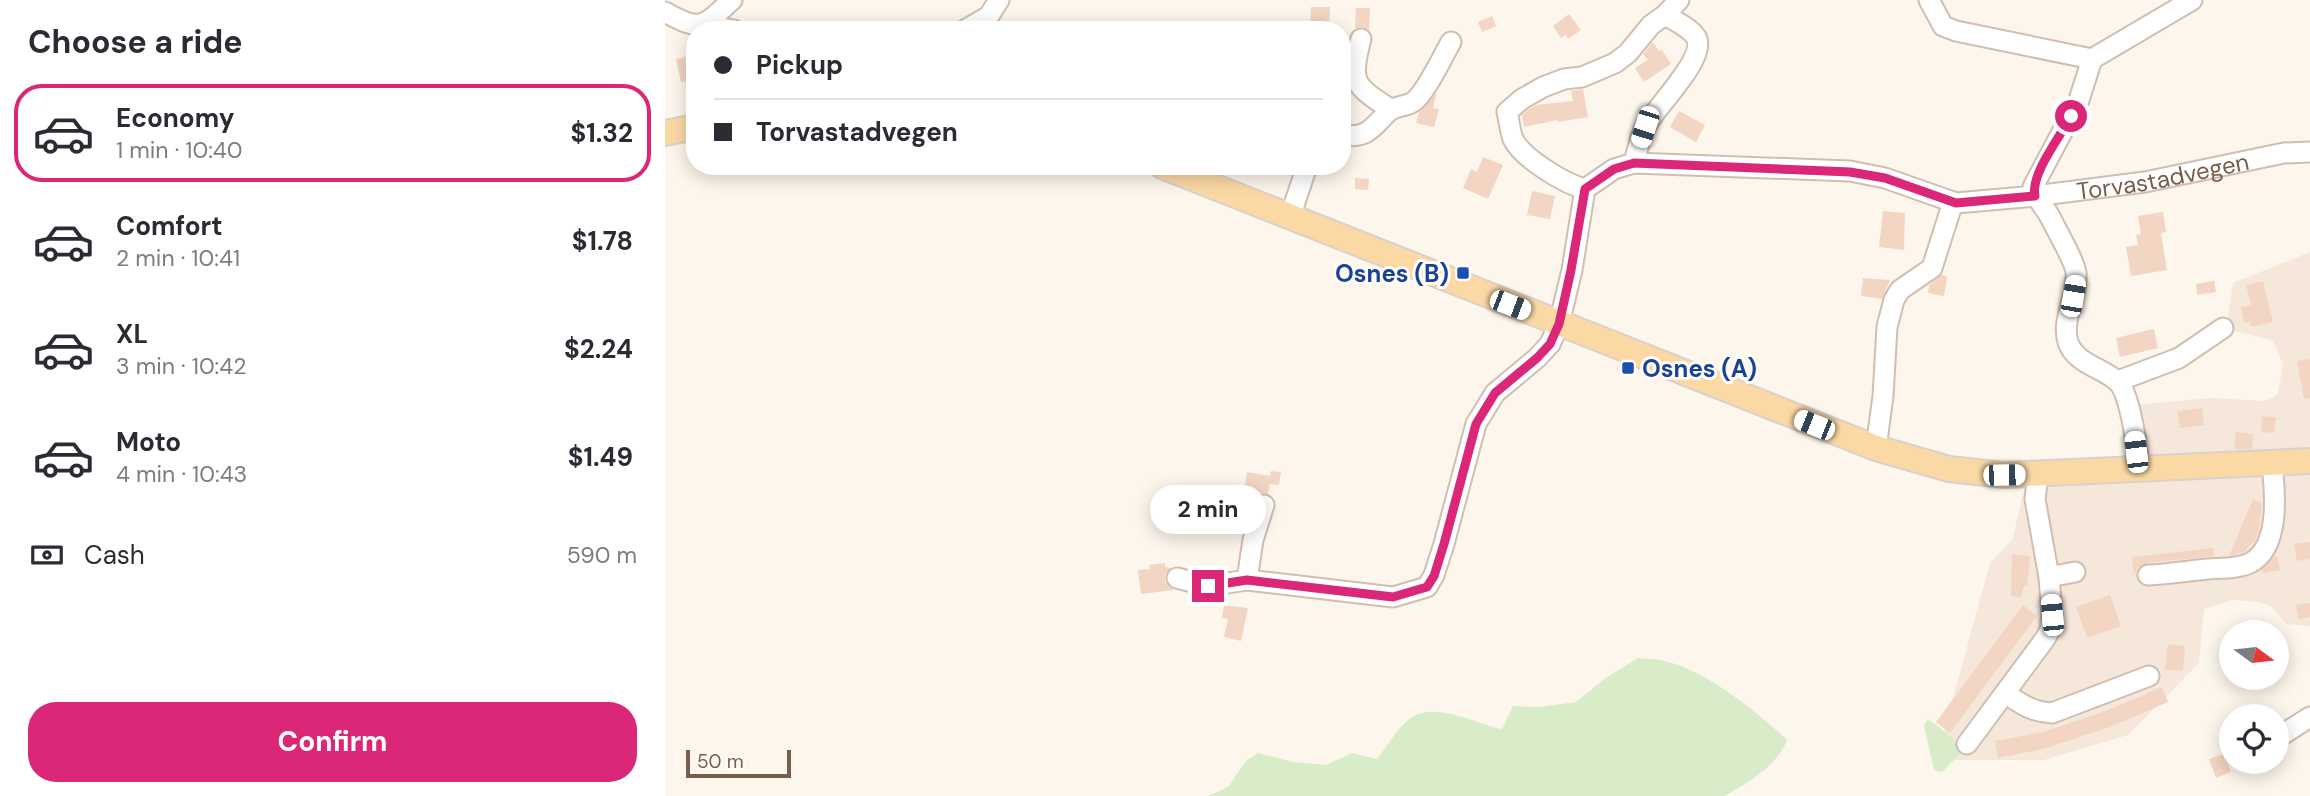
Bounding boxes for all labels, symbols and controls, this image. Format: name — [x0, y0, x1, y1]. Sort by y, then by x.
text: Choose a ride — [28, 21, 243, 63]
text: Pickup — [756, 48, 843, 82]
route start — [2055, 100, 2087, 132]
text: Economy — [116, 101, 234, 135]
icon: car — [32, 102, 95, 165]
car — [1629, 104, 1662, 150]
text: Torvastadvegen — [756, 115, 958, 149]
text: $1.32 — [571, 116, 633, 150]
text: 1 min · 10:40 — [116, 135, 243, 165]
street label: Torvastadvegen — [2075, 145, 2252, 206]
text: Comfort — [116, 209, 222, 243]
icon: car — [32, 210, 95, 273]
text: $1.78 — [572, 224, 633, 258]
text: 2 min · 10:41 — [116, 243, 240, 273]
place label: Osnes (B) — [1335, 258, 1449, 289]
marker: Osnes (B) — [1455, 265, 1471, 281]
car — [2060, 273, 2087, 319]
car — [1487, 288, 1534, 322]
text: XL — [116, 317, 148, 351]
icon: car — [32, 318, 95, 381]
text: $2.24 — [564, 332, 633, 366]
text: 3 min · 10:42 — [116, 351, 246, 381]
place label: Osnes (A) — [1642, 353, 1757, 384]
marker: Osnes (A) — [1620, 360, 1636, 376]
car — [1791, 407, 1838, 443]
text: Moto — [116, 425, 181, 459]
icon: car — [32, 426, 95, 489]
car — [2124, 430, 2149, 474]
text: $1.49 — [568, 440, 633, 474]
text: 4 min · 10:43 — [116, 459, 247, 489]
car — [1983, 464, 2026, 486]
callout: 2 min — [1150, 484, 1266, 534]
text: 2 min — [1178, 494, 1238, 524]
icon: cash — [28, 536, 66, 574]
text: Cash — [84, 538, 145, 572]
text: 590 m — [567, 540, 637, 570]
route end — [1192, 570, 1224, 602]
car — [2040, 593, 2065, 637]
north arrow — [2219, 620, 2289, 690]
map controls — [2219, 620, 2289, 774]
button: Confirm — [28, 702, 637, 782]
button: locate — [2219, 704, 2289, 774]
scale bar — [686, 747, 791, 779]
text: 50 m — [697, 749, 744, 774]

